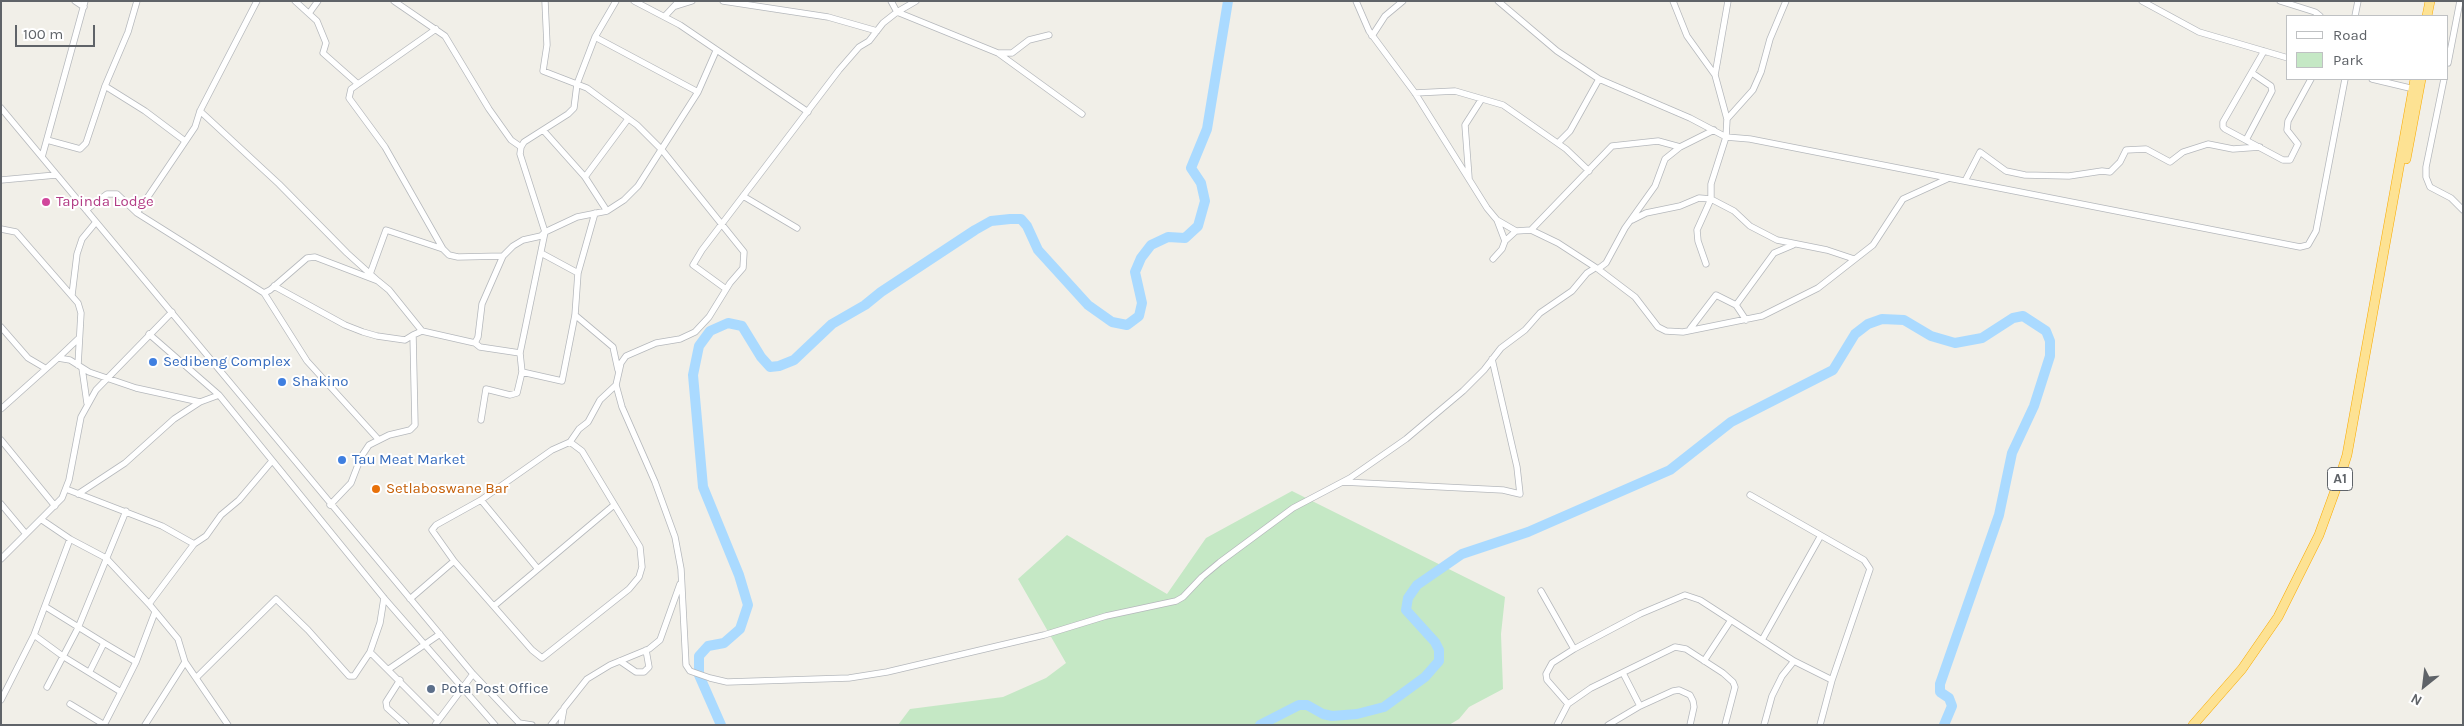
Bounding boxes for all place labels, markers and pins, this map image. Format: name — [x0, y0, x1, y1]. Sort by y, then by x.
place label: Tapinda Lodge — [56, 193, 154, 211]
marker: Tapinda Lodge — [40, 196, 52, 208]
place label: Sedibeng Complex — [163, 353, 291, 371]
marker: Sedibeng Complex — [147, 356, 159, 368]
place label: Shakino — [292, 373, 349, 391]
marker: Shakino — [276, 376, 288, 388]
place label: Tau Meat Market — [352, 451, 465, 469]
marker: Tau Meat Market — [336, 454, 348, 466]
place label: Setlaboswane Bar — [386, 480, 508, 498]
marker: Setlaboswane Bar — [370, 483, 382, 495]
place label: Pota Post Office — [441, 680, 548, 698]
marker: Pota Post Office — [425, 683, 437, 695]

